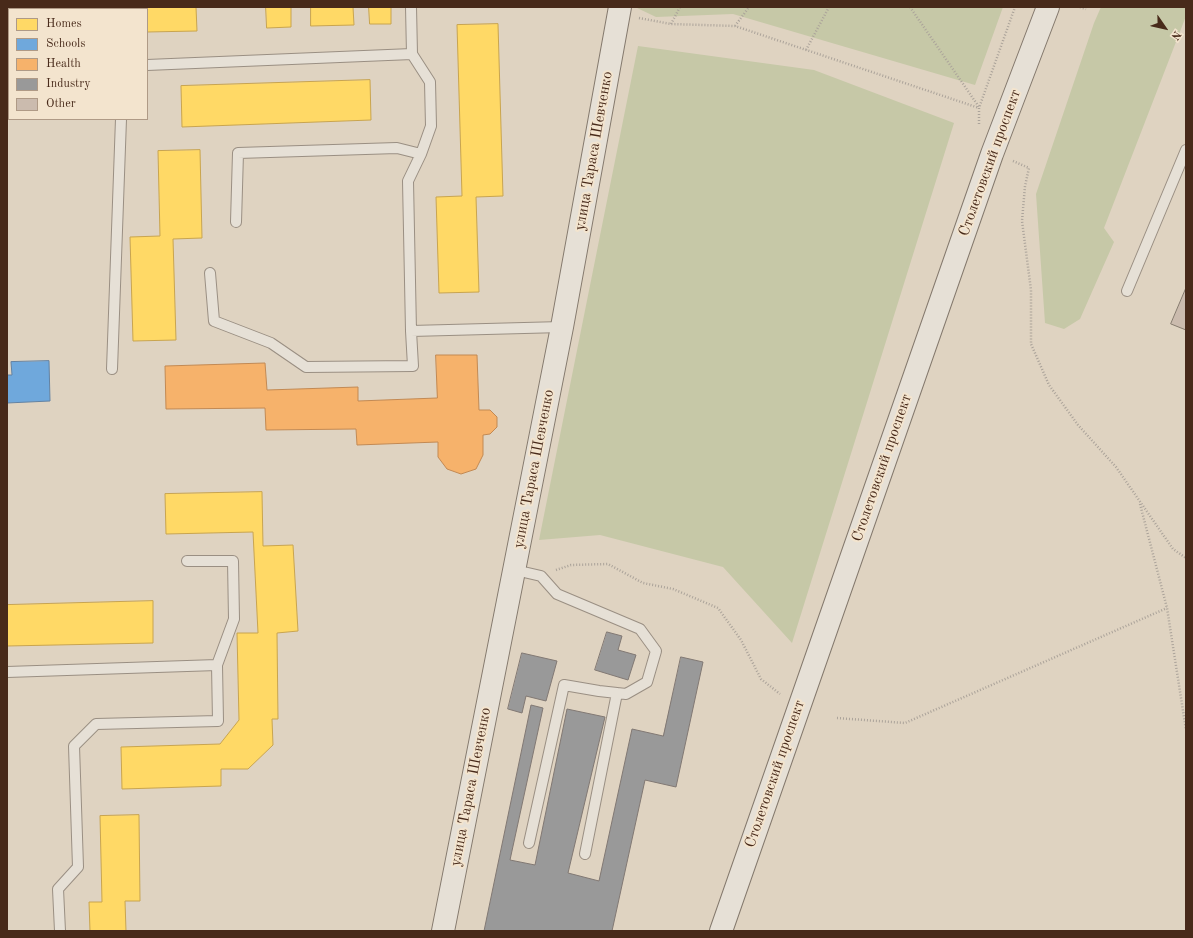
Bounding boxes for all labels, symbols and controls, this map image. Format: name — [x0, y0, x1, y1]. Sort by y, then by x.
legend — [8, 8, 148, 120]
north arrow — [1145, 8, 1185, 48]
text: Homes — [46, 18, 82, 30]
text: N — [1168, 28, 1182, 42]
text: Schools — [46, 38, 86, 50]
text: Health — [46, 58, 81, 70]
street label: улица Тараса Шевченко — [571, 70, 617, 232]
text: Industry — [46, 78, 91, 90]
street label: Столетовский проспект — [955, 87, 1025, 239]
text: Other — [46, 98, 76, 110]
street label: улица Тараса Шевченко — [510, 388, 558, 550]
street label: Столетовский проспект — [848, 392, 916, 544]
street label: Столетовский проспект — [741, 698, 809, 850]
street label: улица Тараса Шевченко — [447, 706, 495, 868]

